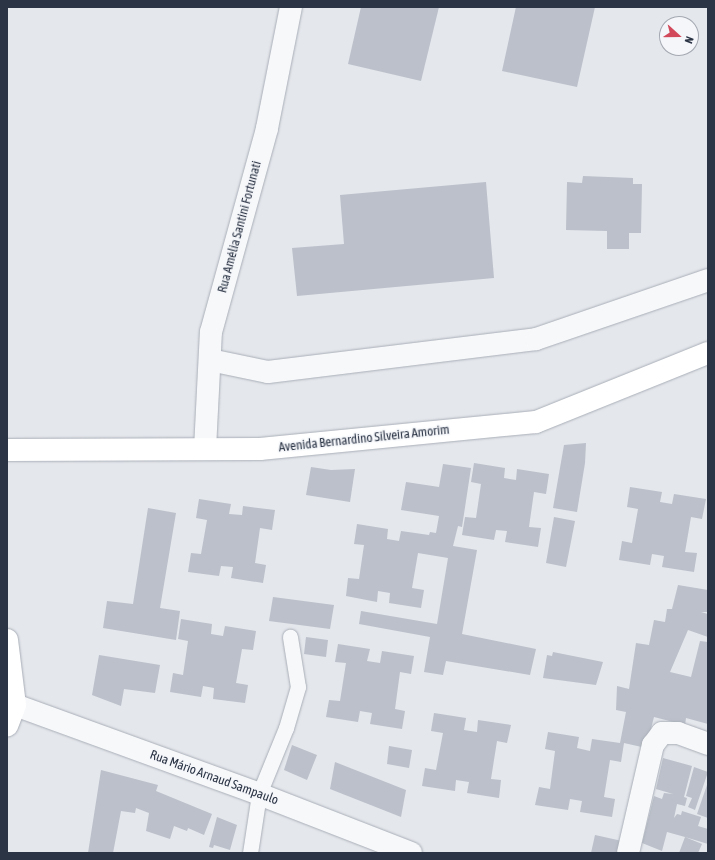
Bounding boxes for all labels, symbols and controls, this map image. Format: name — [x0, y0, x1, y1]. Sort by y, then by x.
north arrow — [659, 16, 699, 56]
text: N — [683, 35, 696, 45]
street label: Rua Amélia Santini Fortunati — [215, 159, 265, 295]
street label: Avenida Bernardino Silveira Amorim — [278, 422, 450, 456]
street label: Rua Mário Arnaud Sampaulo — [148, 747, 280, 809]

